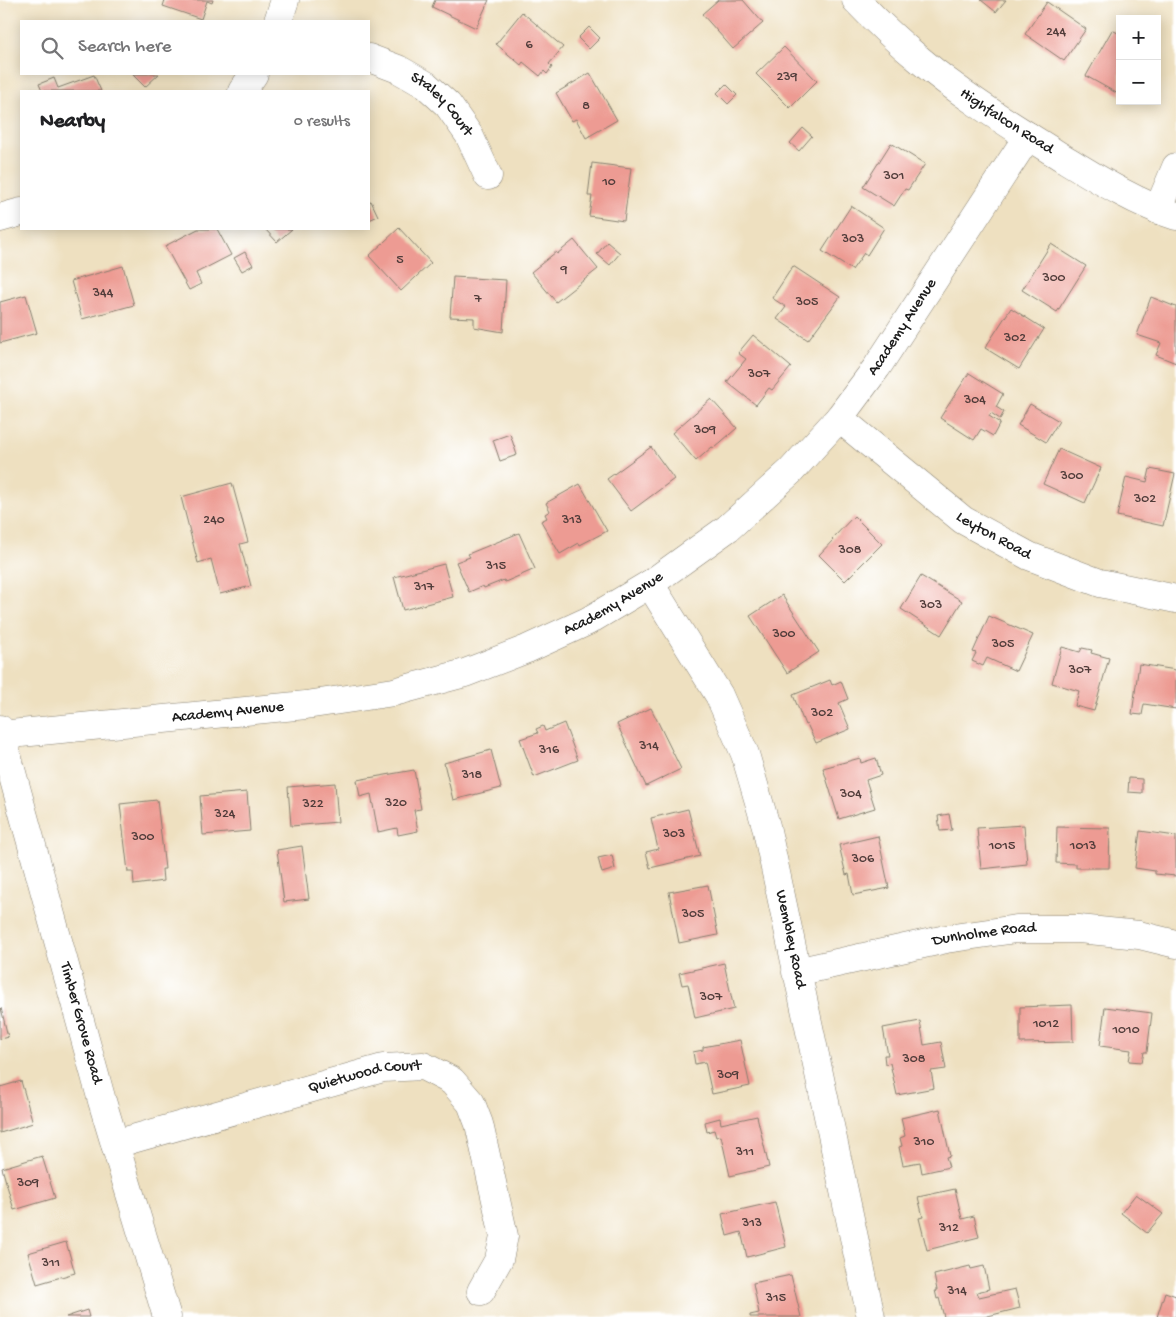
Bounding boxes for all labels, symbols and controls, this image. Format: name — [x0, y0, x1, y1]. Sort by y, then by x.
map controls — [1116, 15, 1161, 105]
button: + — [1116, 15, 1161, 60]
search box — [20, 20, 370, 75]
house number: 244 — [1046, 24, 1066, 41]
icon: search — [38, 34, 66, 62]
text: Search here — [78, 36, 172, 59]
house number: 6 — [525, 37, 533, 54]
button: − — [1116, 60, 1161, 105]
street label: Staley Court — [407, 68, 478, 142]
house number: 239 — [776, 69, 798, 86]
street label: Highfalcon Road — [956, 84, 1058, 160]
house number: 8 — [582, 98, 590, 115]
text: Nearby — [40, 110, 105, 135]
text: 0 results — [294, 113, 350, 132]
house number: 301 — [883, 168, 904, 185]
house number: 10 — [601, 174, 616, 191]
house number: 303 — [841, 231, 864, 248]
house number: 5 — [396, 252, 404, 269]
house number: 9 — [559, 262, 568, 279]
house number: 300 — [1041, 270, 1066, 287]
street label: Academy Avenue — [864, 275, 942, 380]
house number: 344 — [92, 285, 114, 302]
house number: 7 — [473, 291, 482, 308]
house number: 305 — [795, 294, 818, 311]
house number: 302 — [1003, 330, 1026, 347]
house number: 307 — [747, 366, 771, 383]
house number: 304 — [963, 392, 986, 409]
house number: 309 — [693, 422, 716, 439]
house number: 300 — [1059, 468, 1084, 485]
house number: 302 — [1133, 491, 1156, 508]
street label: Leyton Road — [951, 508, 1036, 566]
house number: 240 — [203, 512, 225, 529]
house number: 313 — [561, 512, 582, 529]
house number: 308 — [838, 542, 862, 559]
house number: 315 — [485, 558, 506, 575]
street label: Academy Avenue — [561, 567, 668, 640]
house number: 317 — [413, 579, 435, 596]
house number: 303 — [919, 597, 942, 614]
house number: 300 — [771, 626, 796, 643]
house number: 305 — [991, 636, 1014, 653]
house number: 307 — [1068, 662, 1092, 679]
street label: Academy Avenue — [171, 698, 286, 728]
house number: 302 — [810, 705, 833, 722]
house number: 314 — [638, 738, 659, 755]
house number: 316 — [538, 742, 560, 759]
house number: 318 — [461, 767, 483, 784]
house number: 304 — [839, 786, 862, 803]
house number: 320 — [384, 795, 407, 812]
house number: 322 — [302, 796, 324, 813]
house number: 324 — [214, 806, 236, 823]
house number: 303 — [662, 826, 685, 843]
house number: 300 — [130, 829, 155, 846]
house number: 1015 — [988, 838, 1015, 855]
house number: 1013 — [1069, 838, 1096, 855]
house number: 306 — [851, 851, 875, 868]
street label: Wembley Road — [770, 888, 810, 992]
house number: 305 — [681, 906, 704, 923]
street label: Dunholme Road — [930, 919, 1038, 951]
street label: Timber Grove Road — [55, 959, 107, 1088]
house number: 307 — [699, 989, 723, 1006]
house number: 1012 — [1032, 1016, 1059, 1033]
house number: 1010 — [1111, 1022, 1140, 1039]
house number: 308 — [902, 1051, 926, 1068]
street label: Quietwood Court — [306, 1057, 423, 1098]
house number: 309 — [716, 1067, 739, 1084]
house number: 310 — [913, 1134, 934, 1151]
house number: 311 — [735, 1144, 754, 1161]
house number: 309 — [16, 1175, 39, 1192]
house number: 313 — [741, 1215, 762, 1232]
house number: 312 — [938, 1220, 959, 1237]
house number: 311 — [41, 1255, 60, 1272]
house number: 314 — [946, 1283, 967, 1300]
house number: 315 — [765, 1290, 786, 1307]

